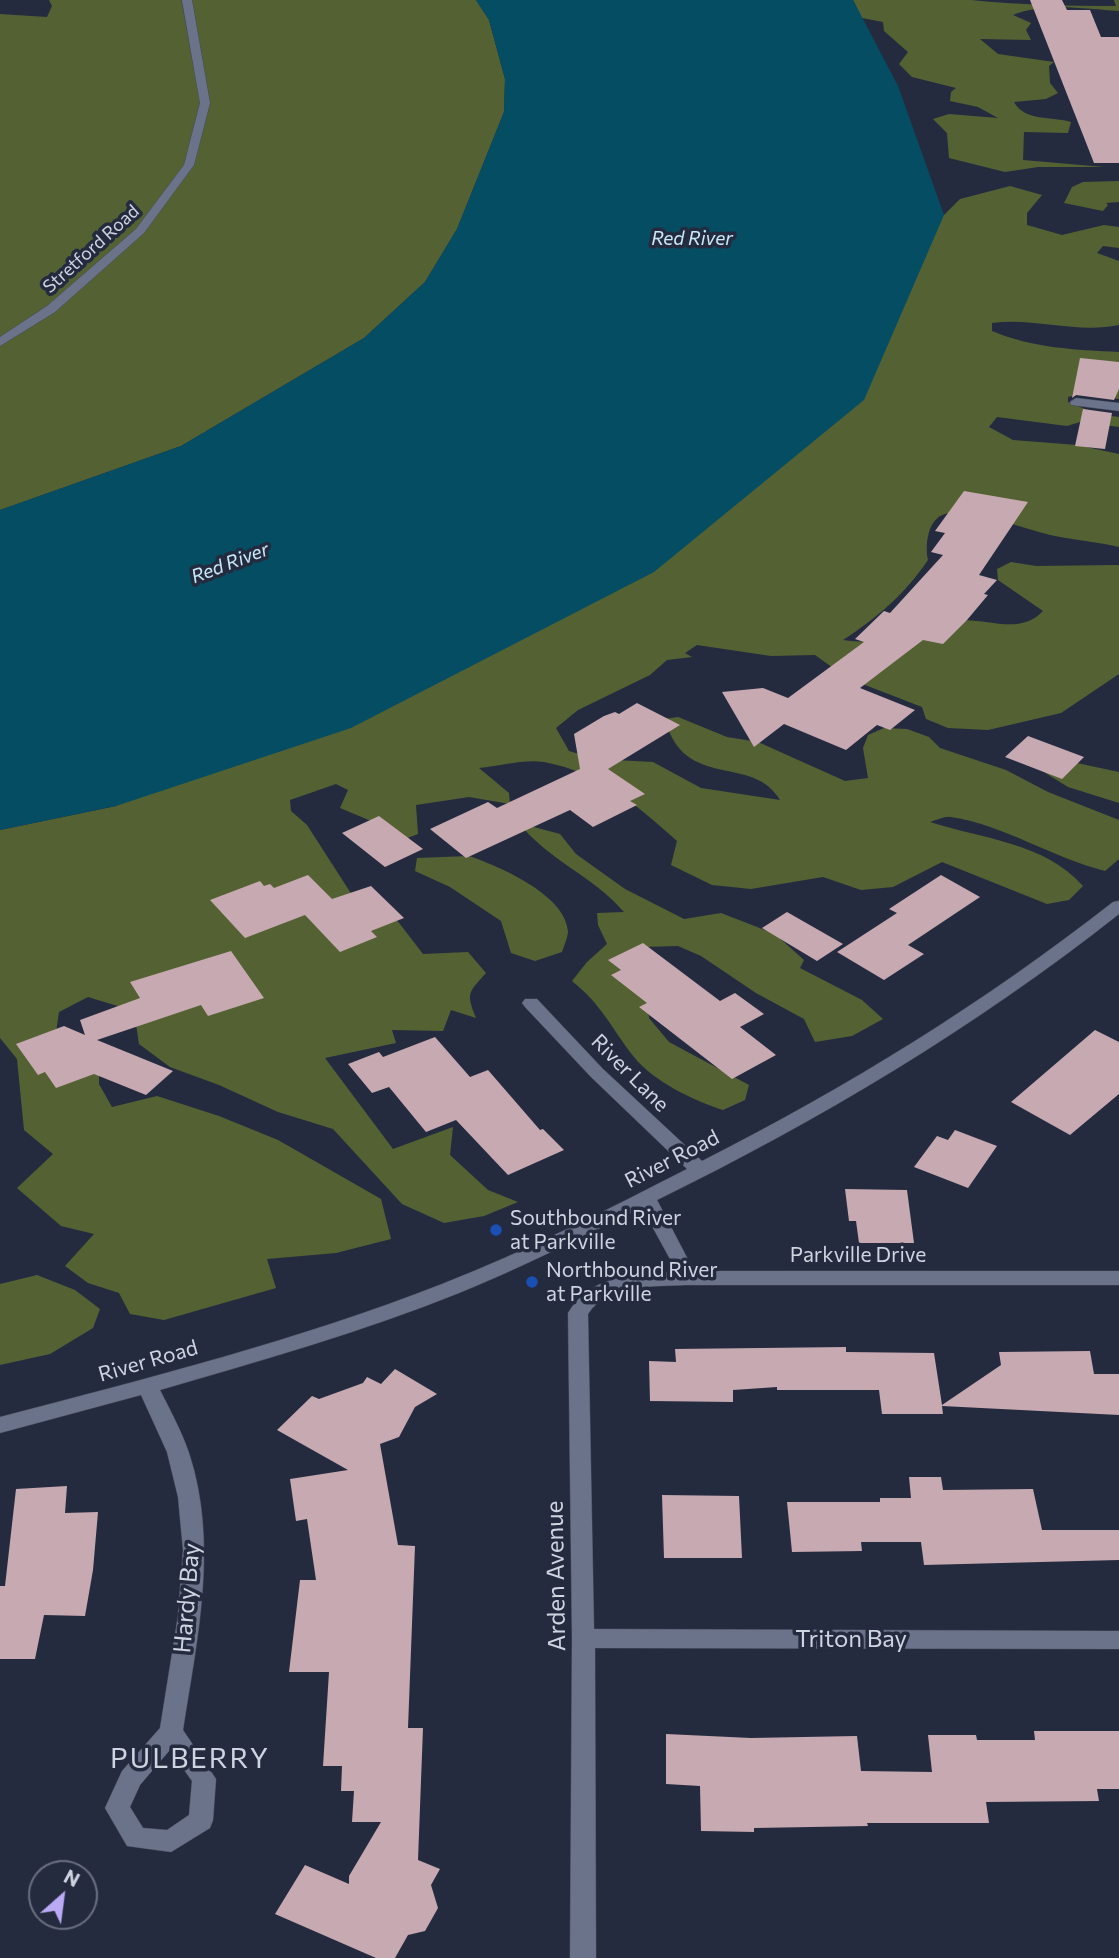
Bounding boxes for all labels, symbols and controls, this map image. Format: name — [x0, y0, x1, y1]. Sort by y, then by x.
street label: Stretford Road — [39, 200, 143, 298]
water label: Red River — [651, 228, 733, 250]
water label: Red River — [188, 538, 272, 588]
street label: River Lane — [586, 1029, 674, 1117]
street label: River Road — [621, 1125, 723, 1193]
place label: Southbound River at Parkville — [510, 1205, 681, 1255]
marker: Southbound River at Parkville — [488, 1222, 504, 1238]
street label: Parkville Drive — [790, 1242, 926, 1268]
place label: Northbound River at Parkville — [546, 1257, 718, 1307]
marker: Northbound River at Parkville — [524, 1274, 540, 1290]
street label: River Road — [95, 1335, 201, 1387]
street label: Arden Avenue — [540, 1500, 572, 1652]
street label: Hardy Bay — [168, 1542, 206, 1654]
street label: Triton Bay — [795, 1625, 907, 1653]
district label: PULBERRY — [111, 1742, 269, 1776]
north arrow — [28, 1860, 98, 1930]
text: N — [60, 1864, 84, 1891]

